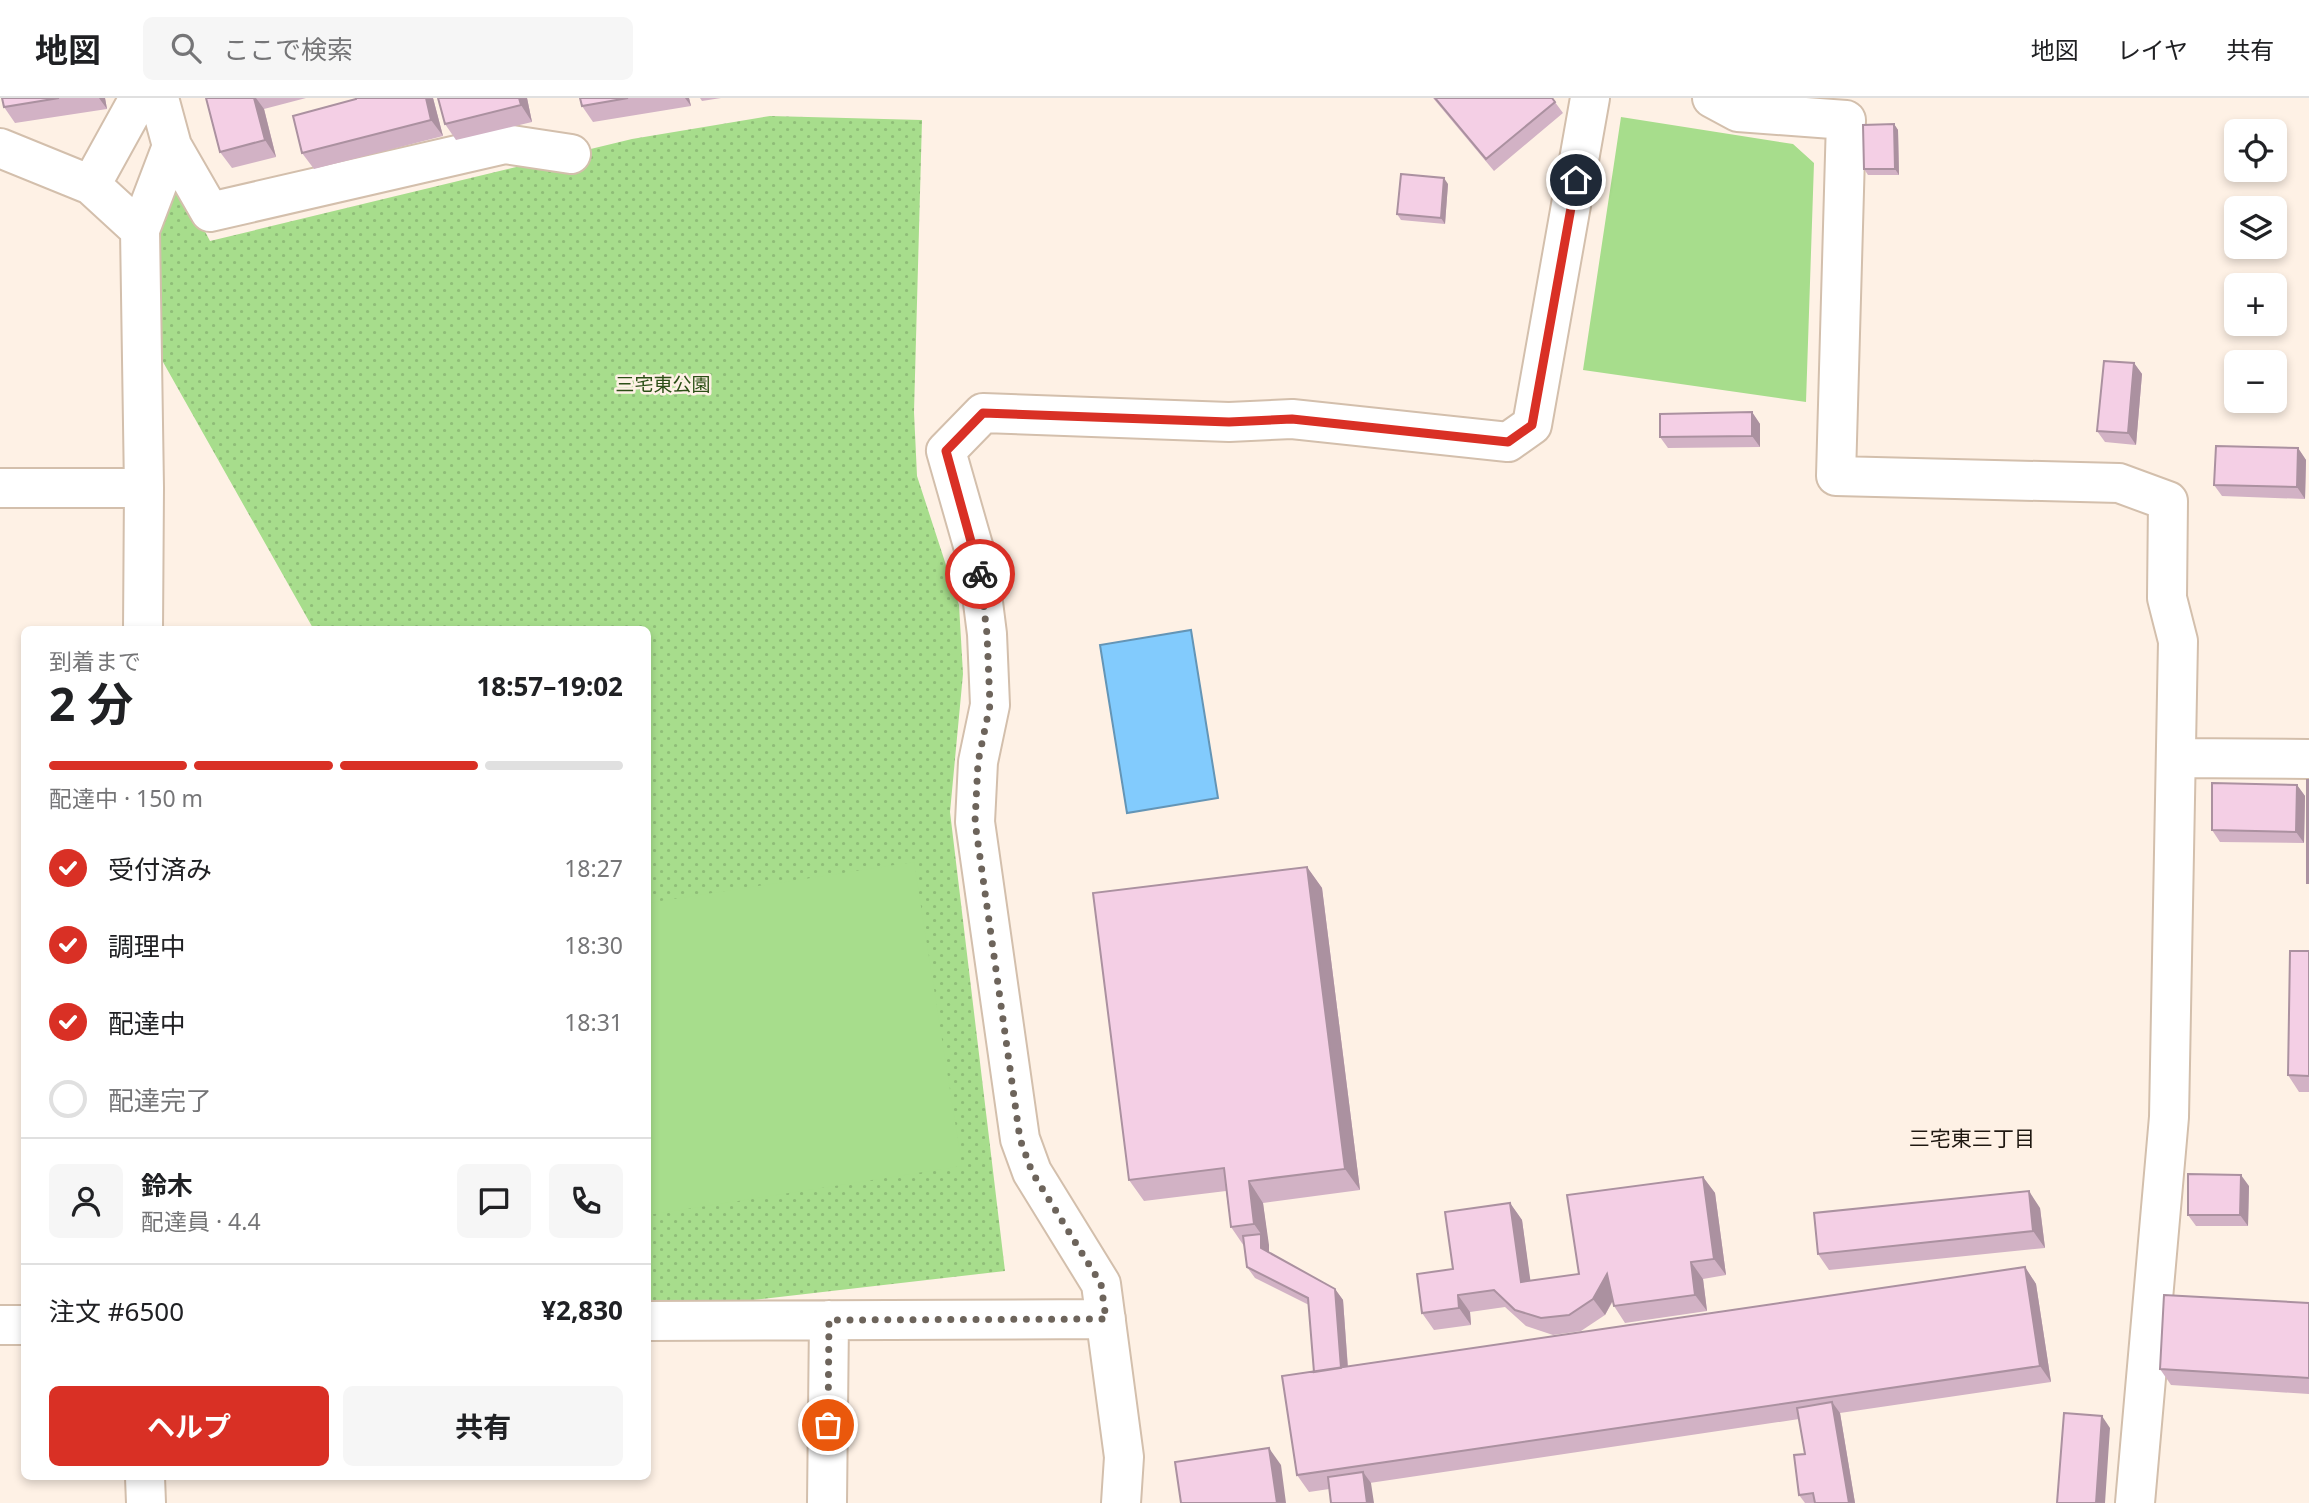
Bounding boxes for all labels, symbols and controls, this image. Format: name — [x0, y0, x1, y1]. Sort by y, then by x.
search box — [143, 17, 633, 80]
text: 地図 — [35, 27, 101, 72]
icon: search — [167, 29, 205, 67]
text: ここで検索 — [223, 31, 353, 67]
text: 地図 — [2031, 33, 2079, 66]
text: レイヤ — [2117, 33, 2188, 66]
text: 共有 — [2226, 33, 2274, 66]
map controls — [2224, 119, 2287, 413]
button: locate — [2224, 119, 2287, 182]
pin — [1546, 150, 1606, 210]
icon: home — [1557, 161, 1595, 199]
button: layers — [2224, 196, 2287, 259]
button: + — [2224, 273, 2287, 336]
button: − — [2224, 350, 2287, 413]
park label: 三宅東公園 — [615, 371, 711, 397]
courier — [945, 539, 1015, 609]
icon: bike — [961, 555, 999, 593]
text: 到着まで — [49, 645, 141, 677]
text: 18:57–19:02 — [476, 668, 623, 704]
text: 2 分 — [49, 672, 133, 734]
text: 配達中 · 150 m — [49, 782, 203, 814]
icon: check — [49, 849, 87, 887]
text: 受付済み — [108, 851, 212, 887]
text: 18:27 — [564, 852, 623, 884]
icon: check — [49, 926, 87, 964]
text: 調理中 — [108, 928, 186, 964]
text: 18:30 — [564, 929, 623, 961]
icon: check — [49, 1003, 87, 1041]
text: 配達中 — [108, 1005, 186, 1041]
text: 18:31 — [564, 1006, 623, 1038]
text: 配達完了 — [108, 1082, 212, 1118]
district label: 三宅東三丁目 — [1909, 1124, 2035, 1152]
button: person — [49, 1164, 123, 1238]
button: chat — [457, 1164, 531, 1238]
button: phone — [549, 1164, 623, 1238]
text: 鈴木 — [141, 1167, 193, 1203]
text: 配達員 · 4.4 — [141, 1205, 261, 1237]
text: ¥2,830 — [541, 1292, 623, 1328]
text: 注文 #6500 — [49, 1293, 184, 1329]
button: ヘルプ — [49, 1386, 329, 1466]
button: 共有 — [343, 1386, 623, 1466]
pin — [798, 1395, 858, 1455]
icon: bag — [809, 1406, 847, 1444]

